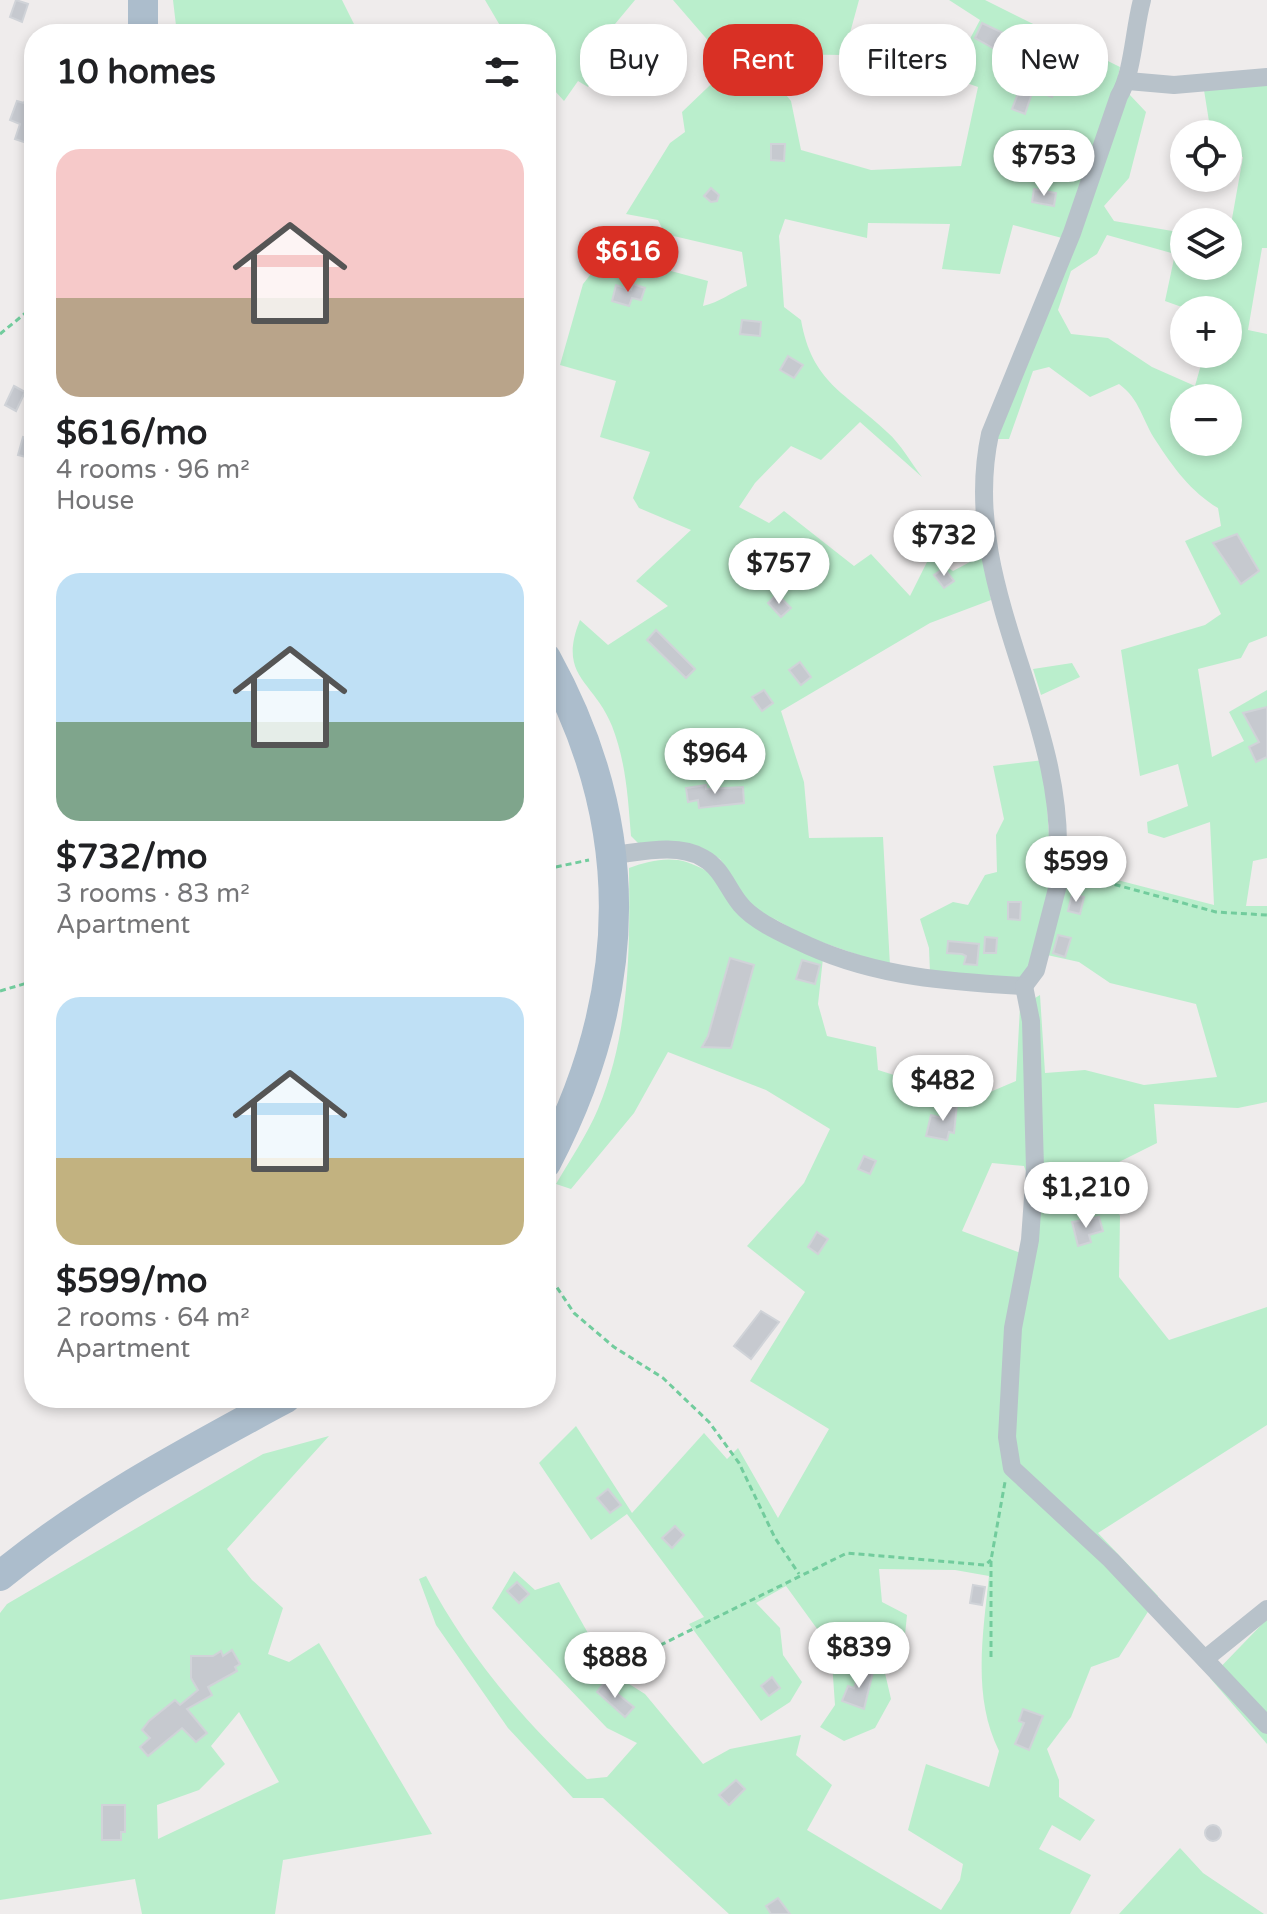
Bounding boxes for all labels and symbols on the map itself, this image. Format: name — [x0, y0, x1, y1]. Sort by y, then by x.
pin: $753 — [997, 130, 1091, 198]
pin: $616 — [581, 226, 675, 294]
pin: $732 — [897, 510, 991, 578]
pin: $757 — [732, 538, 826, 606]
pin: $964 — [668, 728, 762, 796]
pin: $599 — [1029, 836, 1123, 904]
pin: $482 — [896, 1055, 990, 1123]
pin: $1,210 — [1021, 1162, 1151, 1230]
pin: $839 — [812, 1622, 906, 1690]
pin: $888 — [568, 1632, 662, 1700]

